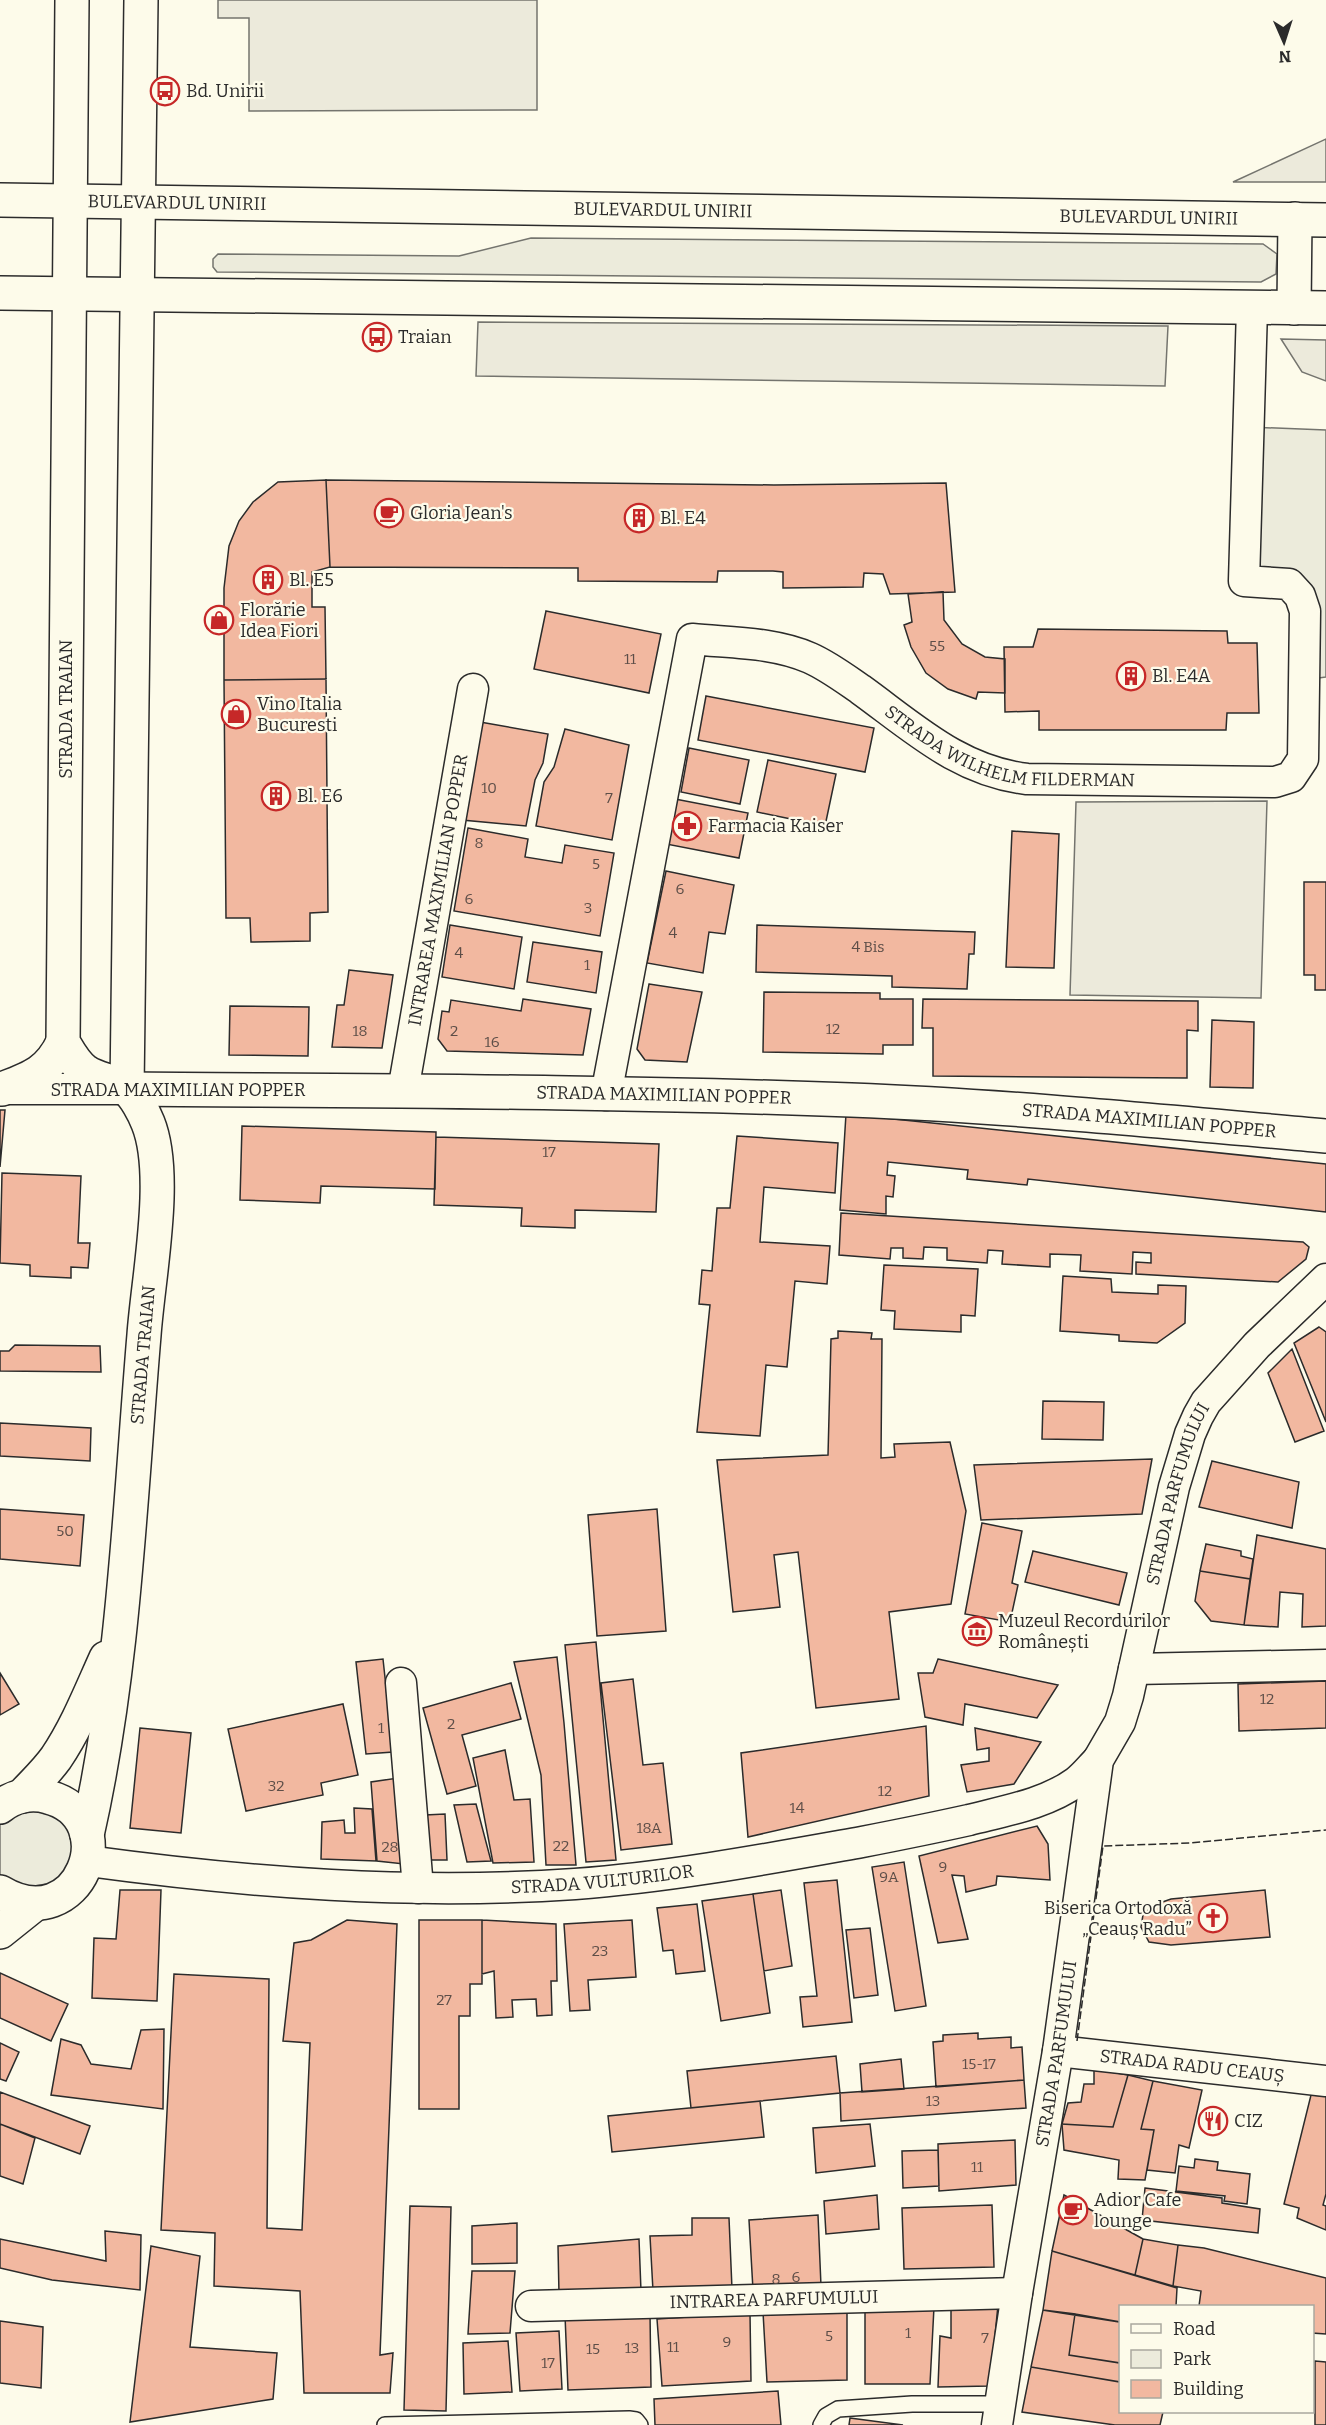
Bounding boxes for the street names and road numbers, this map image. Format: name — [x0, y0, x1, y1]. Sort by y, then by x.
street label: BULEVARDUL UNIRII — [87, 190, 267, 215]
street label: BULEVARDUL UNIRII — [573, 198, 752, 222]
street label: BULEVARDUL UNIRII — [1059, 205, 1238, 230]
street label: STRADA TRAIAN — [55, 639, 77, 779]
street label: STRADA WILHELM FILDERMAN — [881, 700, 1135, 791]
street label: INTRAREA MAXIMILIAN POPPER — [404, 752, 472, 1028]
street label: STRADA MAXIMILIAN POPPER — [50, 1079, 306, 1101]
street label: STRADA MAXIMILIAN POPPER — [536, 1081, 792, 1109]
street label: STRADA MAXIMILIAN POPPER — [1021, 1099, 1277, 1143]
street label: STRADA TRAIAN — [126, 1285, 160, 1425]
street label: STRADA PARFUMULUI — [1142, 1399, 1214, 1587]
street label: STRADA VULTURILOR — [510, 1860, 695, 1898]
street label: STRADA PARFUMULUI — [1031, 1959, 1081, 2149]
street label: STRADA RADU CEAUȘ — [1099, 2045, 1286, 2087]
street label: INTRAREA PARFUMULUI — [669, 2286, 879, 2313]

